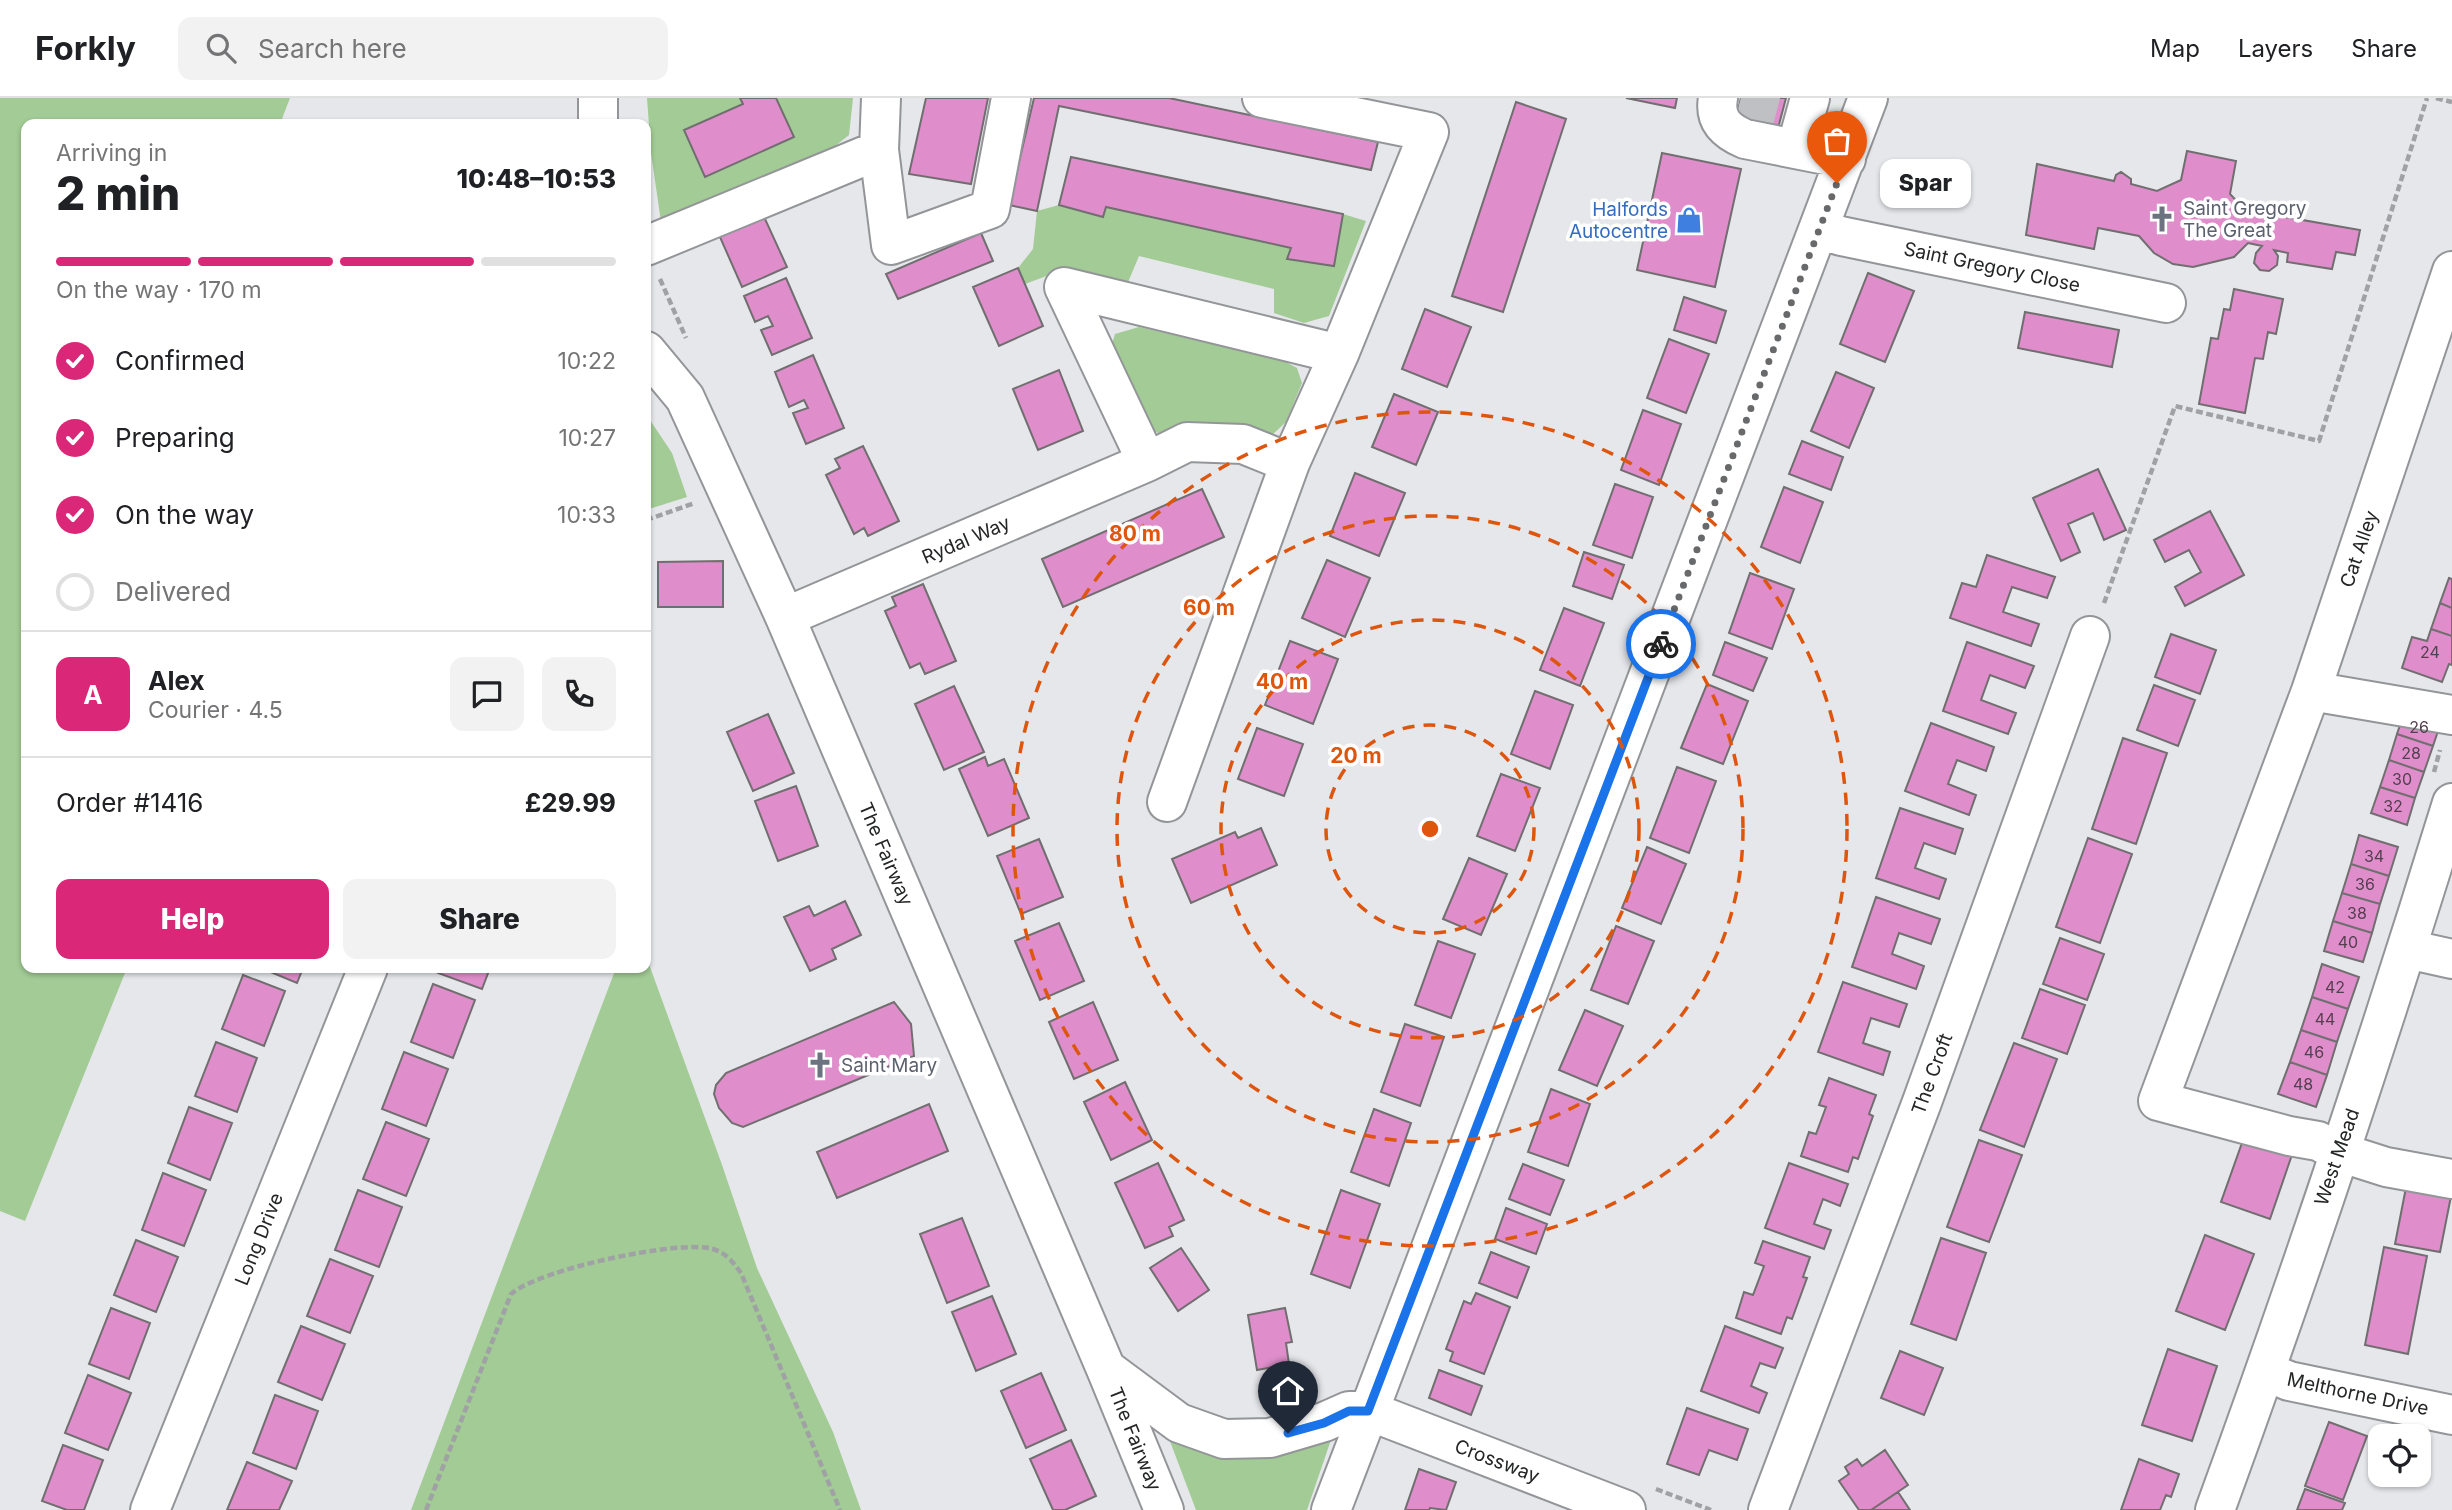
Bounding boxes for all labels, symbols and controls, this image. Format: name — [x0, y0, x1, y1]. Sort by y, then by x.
search box — [178, 17, 668, 80]
text: Forkly — [35, 28, 136, 68]
icon: search — [202, 29, 240, 67]
text: Search here — [258, 33, 407, 64]
text: Map — [2150, 34, 2200, 63]
text: Layers — [2238, 34, 2313, 63]
text: Share — [2351, 34, 2417, 63]
pin — [1807, 111, 1867, 183]
icon: bag — [1818, 122, 1856, 160]
text: Arriving in — [56, 139, 167, 167]
callout: Spar — [1879, 158, 1970, 208]
text: 10:48–10:53 — [457, 163, 616, 194]
text: 2 min — [56, 165, 180, 221]
text: Spar — [1899, 169, 1952, 197]
place label: Saint Gregory The Great — [2183, 197, 2307, 242]
place label: Halfords Autocentre — [1569, 198, 1668, 243]
church icon: Saint Gregory The Great — [2147, 204, 2177, 234]
shop icon: Halfords Autocentre — [1674, 205, 1704, 235]
street label: Saint Gregory Close — [1902, 237, 2082, 297]
text: On the way · 170 m — [56, 276, 262, 304]
icon: check — [56, 342, 94, 380]
text: Confirmed — [115, 345, 245, 376]
text: 10:22 — [557, 347, 616, 375]
icon: check — [56, 419, 94, 457]
text: Preparing — [115, 422, 235, 453]
text: 10:27 — [558, 424, 616, 452]
icon: check — [56, 496, 94, 534]
text: On the way — [115, 499, 254, 530]
text: 10:33 — [557, 501, 616, 529]
street label: Cat Alley — [2335, 507, 2383, 590]
street label: Rydal Way — [918, 511, 1014, 569]
text: 80 m — [1109, 521, 1161, 546]
text: Delivered — [115, 576, 231, 607]
text: 60 m — [1183, 595, 1235, 620]
courier — [1626, 609, 1696, 679]
icon: bike — [1642, 625, 1680, 663]
house number: 24 — [2420, 642, 2440, 662]
button: chat — [450, 657, 524, 731]
button: phone — [542, 657, 616, 731]
text: Alex — [148, 665, 205, 696]
text: 40 m — [1256, 669, 1308, 694]
text: A — [83, 679, 103, 710]
text: Courier · 4.5 — [148, 696, 283, 724]
house number: 26 — [2409, 717, 2429, 737]
text: 20 m — [1330, 743, 1382, 768]
house number: 28 — [2401, 743, 2421, 763]
house number: 30 — [2392, 769, 2412, 789]
text: Order #1416 — [56, 787, 203, 818]
text: £29.99 — [525, 787, 616, 818]
house number: 32 — [2383, 796, 2403, 816]
street label: The Fairway — [854, 799, 918, 909]
centre of rings — [1418, 817, 1442, 841]
house number: 34 — [2364, 846, 2384, 866]
house number: 36 — [2355, 874, 2375, 894]
button: Help — [56, 879, 329, 959]
button: Share — [343, 879, 616, 959]
house number: 38 — [2347, 903, 2367, 923]
house number: 40 — [2338, 932, 2358, 952]
house number: 42 — [2325, 977, 2345, 997]
house number: 44 — [2315, 1009, 2335, 1029]
street label: The Croft — [1907, 1030, 1957, 1118]
house number: 46 — [2304, 1042, 2324, 1062]
church icon: Saint Mary — [805, 1050, 835, 1080]
place label: Saint Mary — [841, 1054, 938, 1077]
house number: 48 — [2293, 1074, 2313, 1094]
street label: West Mead — [2310, 1105, 2364, 1209]
street label: Long Drive — [230, 1189, 288, 1289]
pin — [1258, 1361, 1318, 1433]
street label: Melthorne Drive — [2285, 1368, 2431, 1420]
icon: home — [1269, 1372, 1307, 1410]
street label: The Fairway — [1104, 1384, 1166, 1495]
map controls — [2368, 1424, 2431, 1487]
button: locate — [2368, 1424, 2431, 1487]
street label: Crossway — [1451, 1434, 1543, 1488]

